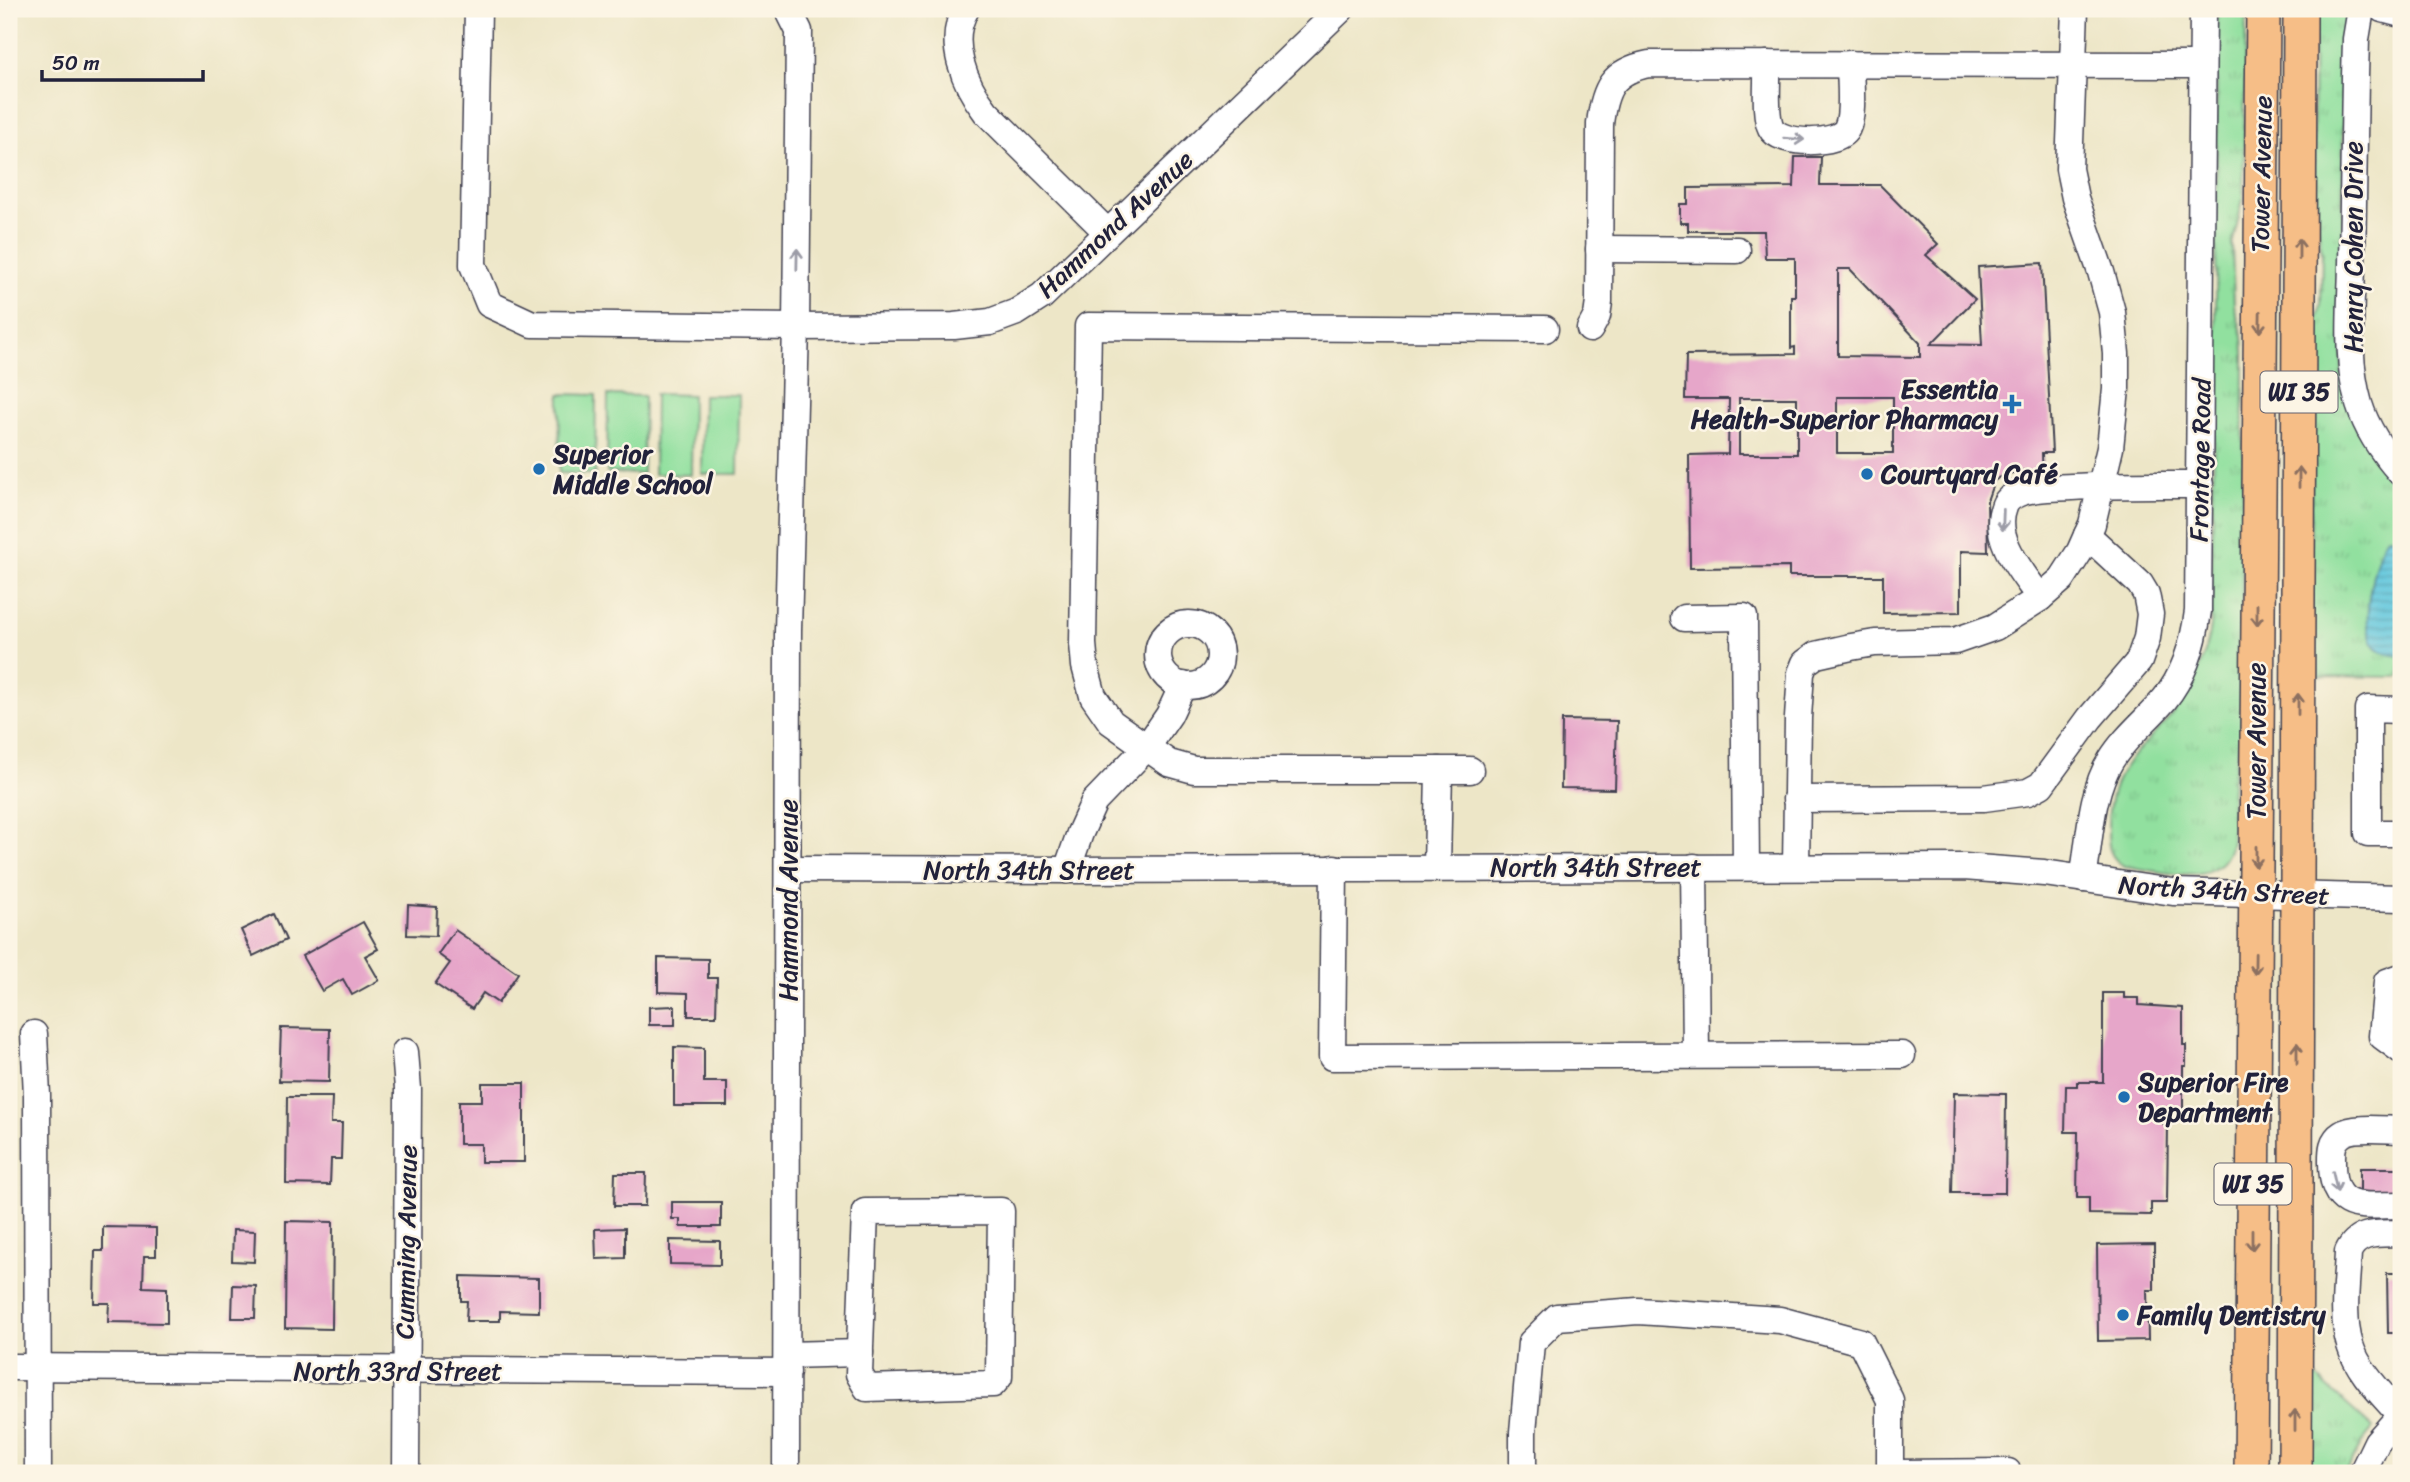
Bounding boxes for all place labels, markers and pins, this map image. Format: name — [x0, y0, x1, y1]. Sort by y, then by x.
place label: Essentia Health-Superior Pharmacy — [1691, 366, 1999, 442]
marker: Essentia Health-Superior Pharmacy — [2004, 396, 2020, 412]
place label: Superior Middle School — [552, 431, 714, 507]
place label: Courtyard Café — [1880, 451, 2058, 497]
marker: Superior Middle School — [531, 461, 547, 477]
marker: Courtyard Café — [1859, 466, 1875, 482]
place label: Superior Fire Department — [2137, 1059, 2289, 1135]
marker: Superior Fire Department — [2116, 1089, 2132, 1105]
place label: Family Dentistry — [2136, 1292, 2326, 1338]
marker: Family Dentistry — [2115, 1307, 2131, 1323]

